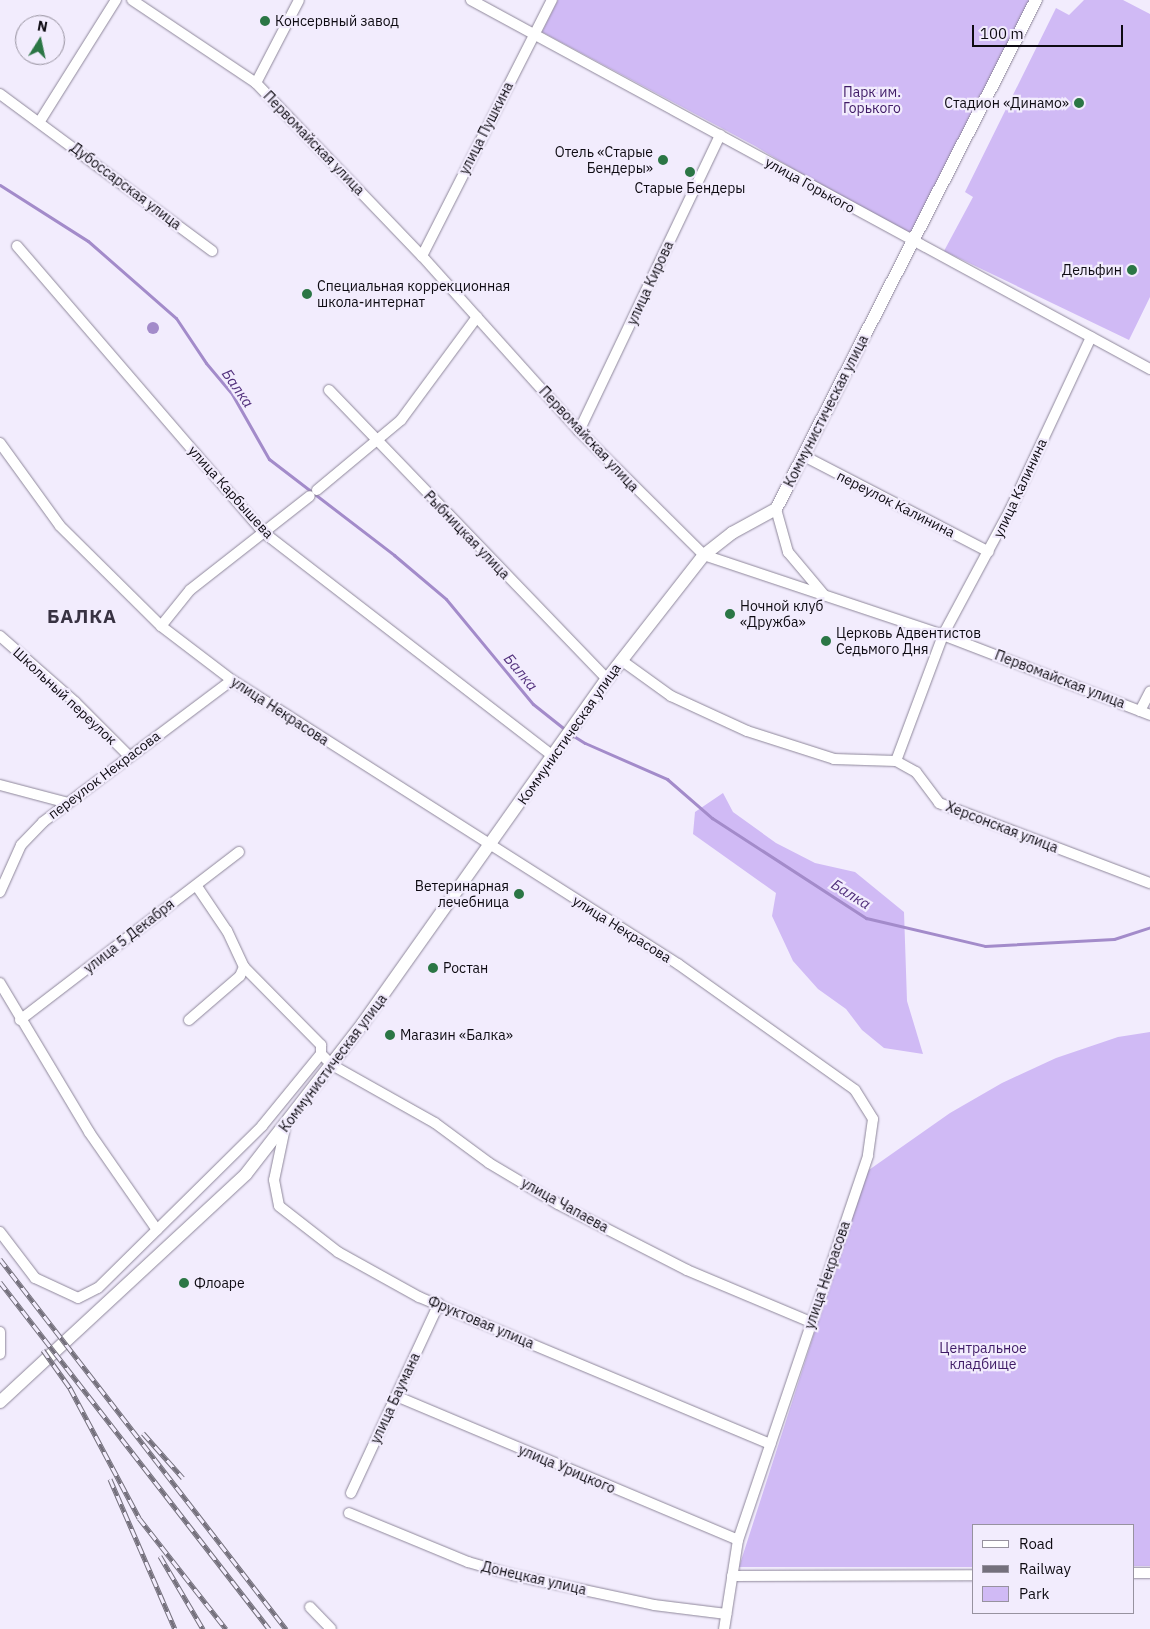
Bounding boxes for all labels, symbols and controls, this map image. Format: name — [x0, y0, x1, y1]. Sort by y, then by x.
place label: Консервный завод — [275, 13, 399, 29]
north arrow — [15, 15, 65, 65]
marker: Консервный завод — [259, 15, 271, 27]
scale bar — [975, 15, 1126, 47]
text: N — [36, 16, 49, 36]
text: 100 m — [980, 24, 1024, 43]
street label: улица Пушкина — [455, 79, 517, 177]
park label: Парк им. Горького — [843, 84, 901, 116]
street label: Первомайская улица — [260, 87, 368, 199]
place label: Стадион «Динамо» — [944, 95, 1069, 111]
marker: Стадион «Динамо» — [1073, 97, 1085, 109]
street label: Дубоссарская улица — [67, 139, 185, 233]
place label: Отель «Старые Бендеры» — [555, 144, 653, 176]
street label: улица Горького — [762, 153, 858, 217]
marker: Отель «Старые Бендеры» — [657, 154, 669, 166]
marker: Старые Бендеры — [684, 166, 696, 178]
place label: Старые Бендеры — [635, 180, 745, 196]
street label: улица Кирова — [623, 238, 677, 328]
place label: Дельфин — [1062, 262, 1122, 278]
marker: Дельфин — [1126, 264, 1138, 276]
place label: Специальная коррекционная школа-интернат — [317, 278, 510, 310]
marker: Специальная коррекционная школа-интернат — [301, 288, 313, 300]
street label: Коммунистическая улица — [780, 332, 872, 490]
water label: Балка — [218, 365, 258, 411]
street label: Первомайская улица — [536, 383, 642, 495]
street label: улица Калинина — [990, 436, 1050, 540]
street label: улица Карбышева — [185, 442, 277, 542]
street label: переулок Калинина — [834, 467, 958, 541]
street label: Рыбницкая улица — [421, 487, 513, 583]
place label: Ночной клуб «Дружба» — [740, 598, 823, 630]
district label: БАЛКА — [46, 606, 118, 628]
marker: Ночной клуб «Дружба» — [724, 608, 736, 620]
place label: Церковь Адвентистов Седьмого Дня — [836, 625, 981, 658]
marker: Церковь Адвентистов Седьмого Дня — [820, 635, 832, 647]
street label: Школьный переулок — [10, 644, 120, 748]
street label: Первомайская улица — [992, 646, 1128, 712]
water label: Балка — [500, 650, 542, 694]
street label: Коммунистическая улица — [514, 660, 624, 808]
street label: улица Некрасова — [228, 673, 332, 749]
street label: переулок Некрасова — [45, 727, 163, 823]
street label: Херсонская улица — [944, 798, 1060, 856]
water label: Балка — [828, 875, 874, 913]
place label: Ветеринарная лечебница — [415, 878, 509, 910]
marker: Ветеринарная лечебница — [513, 888, 525, 900]
street label: улица Некрасова — [570, 892, 674, 966]
street label: улица 5 Декабря — [80, 895, 178, 977]
place label: Ростан — [443, 960, 488, 976]
marker: Ростан — [427, 962, 439, 974]
street label: Коммунистическая улица — [276, 991, 390, 1135]
place label: Магазин «Балка» — [400, 1027, 513, 1043]
marker: Магазин «Балка» — [384, 1029, 396, 1041]
street label: улица Чапаева — [519, 1174, 611, 1236]
street label: улица Некрасова — [801, 1219, 853, 1331]
place label: Флоаре — [194, 1275, 245, 1291]
marker: Флоаре — [178, 1277, 190, 1289]
street label: Фруктовая улица — [425, 1292, 537, 1352]
park label: Центральное кладбище — [939, 1340, 1027, 1372]
street label: улица Баумана — [367, 1350, 423, 1446]
street label: улица Урицкого — [516, 1441, 618, 1497]
legend — [972, 1524, 1135, 1614]
text: Road — [1019, 1534, 1054, 1553]
street label: Донецкая улица — [480, 1558, 588, 1598]
text: Railway — [1019, 1559, 1071, 1578]
text: Park — [1019, 1584, 1049, 1603]

